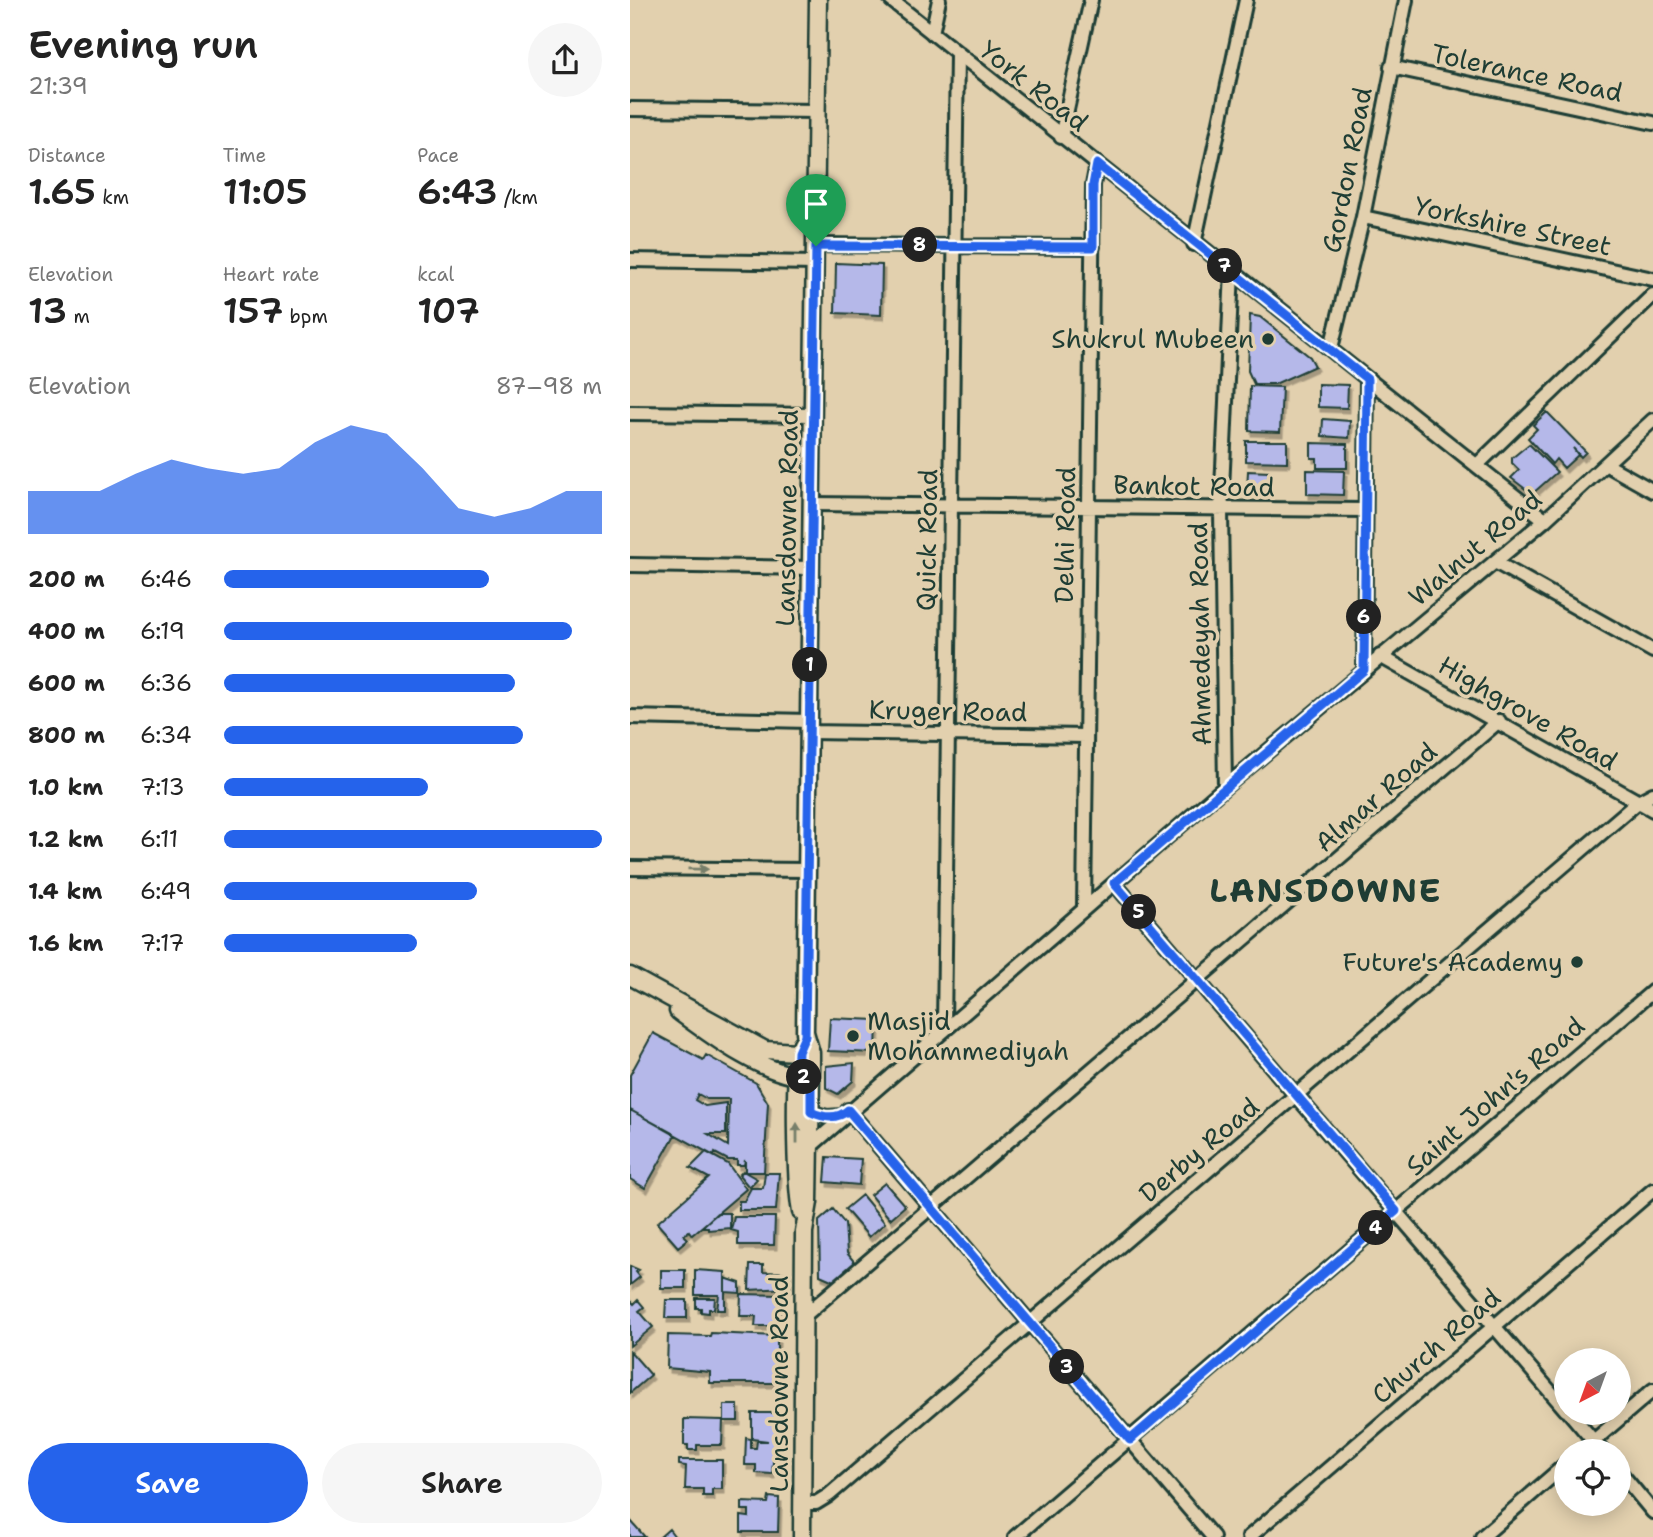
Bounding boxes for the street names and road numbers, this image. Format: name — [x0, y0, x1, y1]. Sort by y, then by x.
street label: York Road — [973, 32, 1096, 139]
street label: Tolerance Road — [1428, 35, 1626, 110]
street label: Gordon Road — [1313, 84, 1380, 256]
street label: Yorkshire Street — [1411, 188, 1615, 263]
street label: Lansdowne Road — [767, 409, 806, 627]
street label: Delhi Road — [1046, 466, 1083, 604]
street label: Bankot Road — [1113, 467, 1275, 504]
street label: Quick Road — [908, 469, 945, 611]
street label: Walnut Road — [1401, 482, 1549, 614]
street label: Ahmedeyah Road — [1180, 522, 1219, 746]
street label: Highgrove Road — [1432, 647, 1624, 778]
street label: Kruger Road — [868, 692, 1028, 729]
street label: Almar Road — [1307, 734, 1444, 859]
street label: Saint John's Road — [1398, 1008, 1592, 1183]
street label: Derby Road — [1131, 1089, 1266, 1210]
street label: Lansdowne Road — [761, 1275, 796, 1493]
street label: Church Road — [1364, 1280, 1508, 1411]

